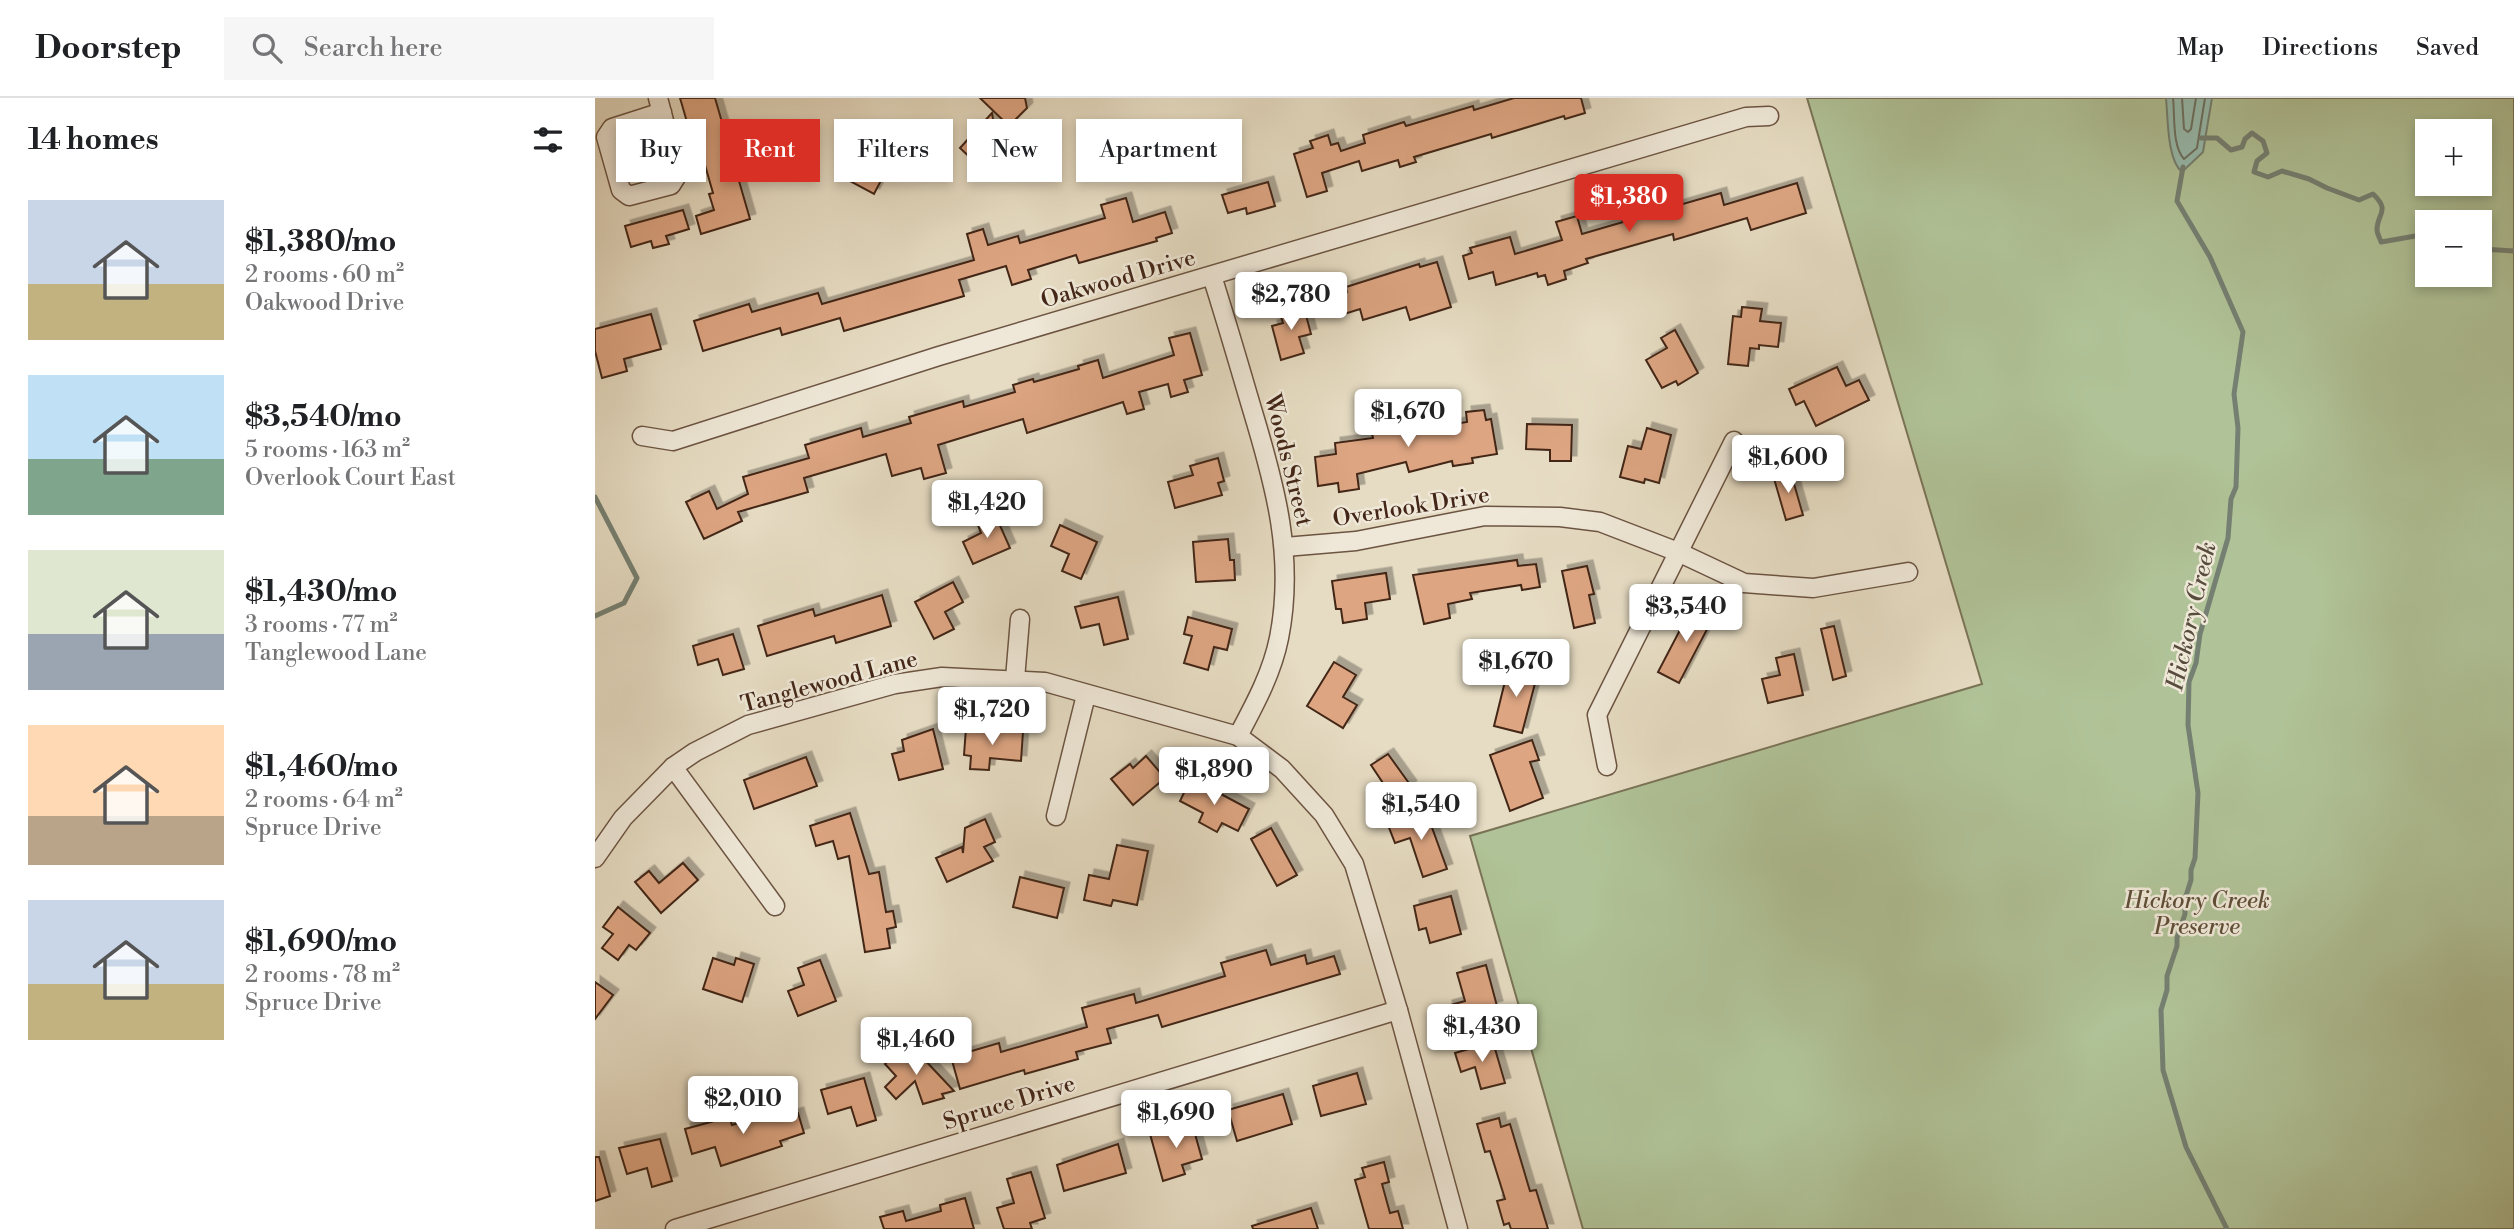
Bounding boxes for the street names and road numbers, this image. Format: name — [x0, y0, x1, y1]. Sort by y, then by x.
street label: Oakwood Drive — [1038, 244, 1199, 314]
street label: Woods Street — [1258, 390, 1318, 529]
street label: Overlook Drive — [1331, 481, 1491, 533]
street label: Tanglewood Lane — [738, 645, 921, 719]
street label: Spruce Drive — [940, 1070, 1079, 1136]

